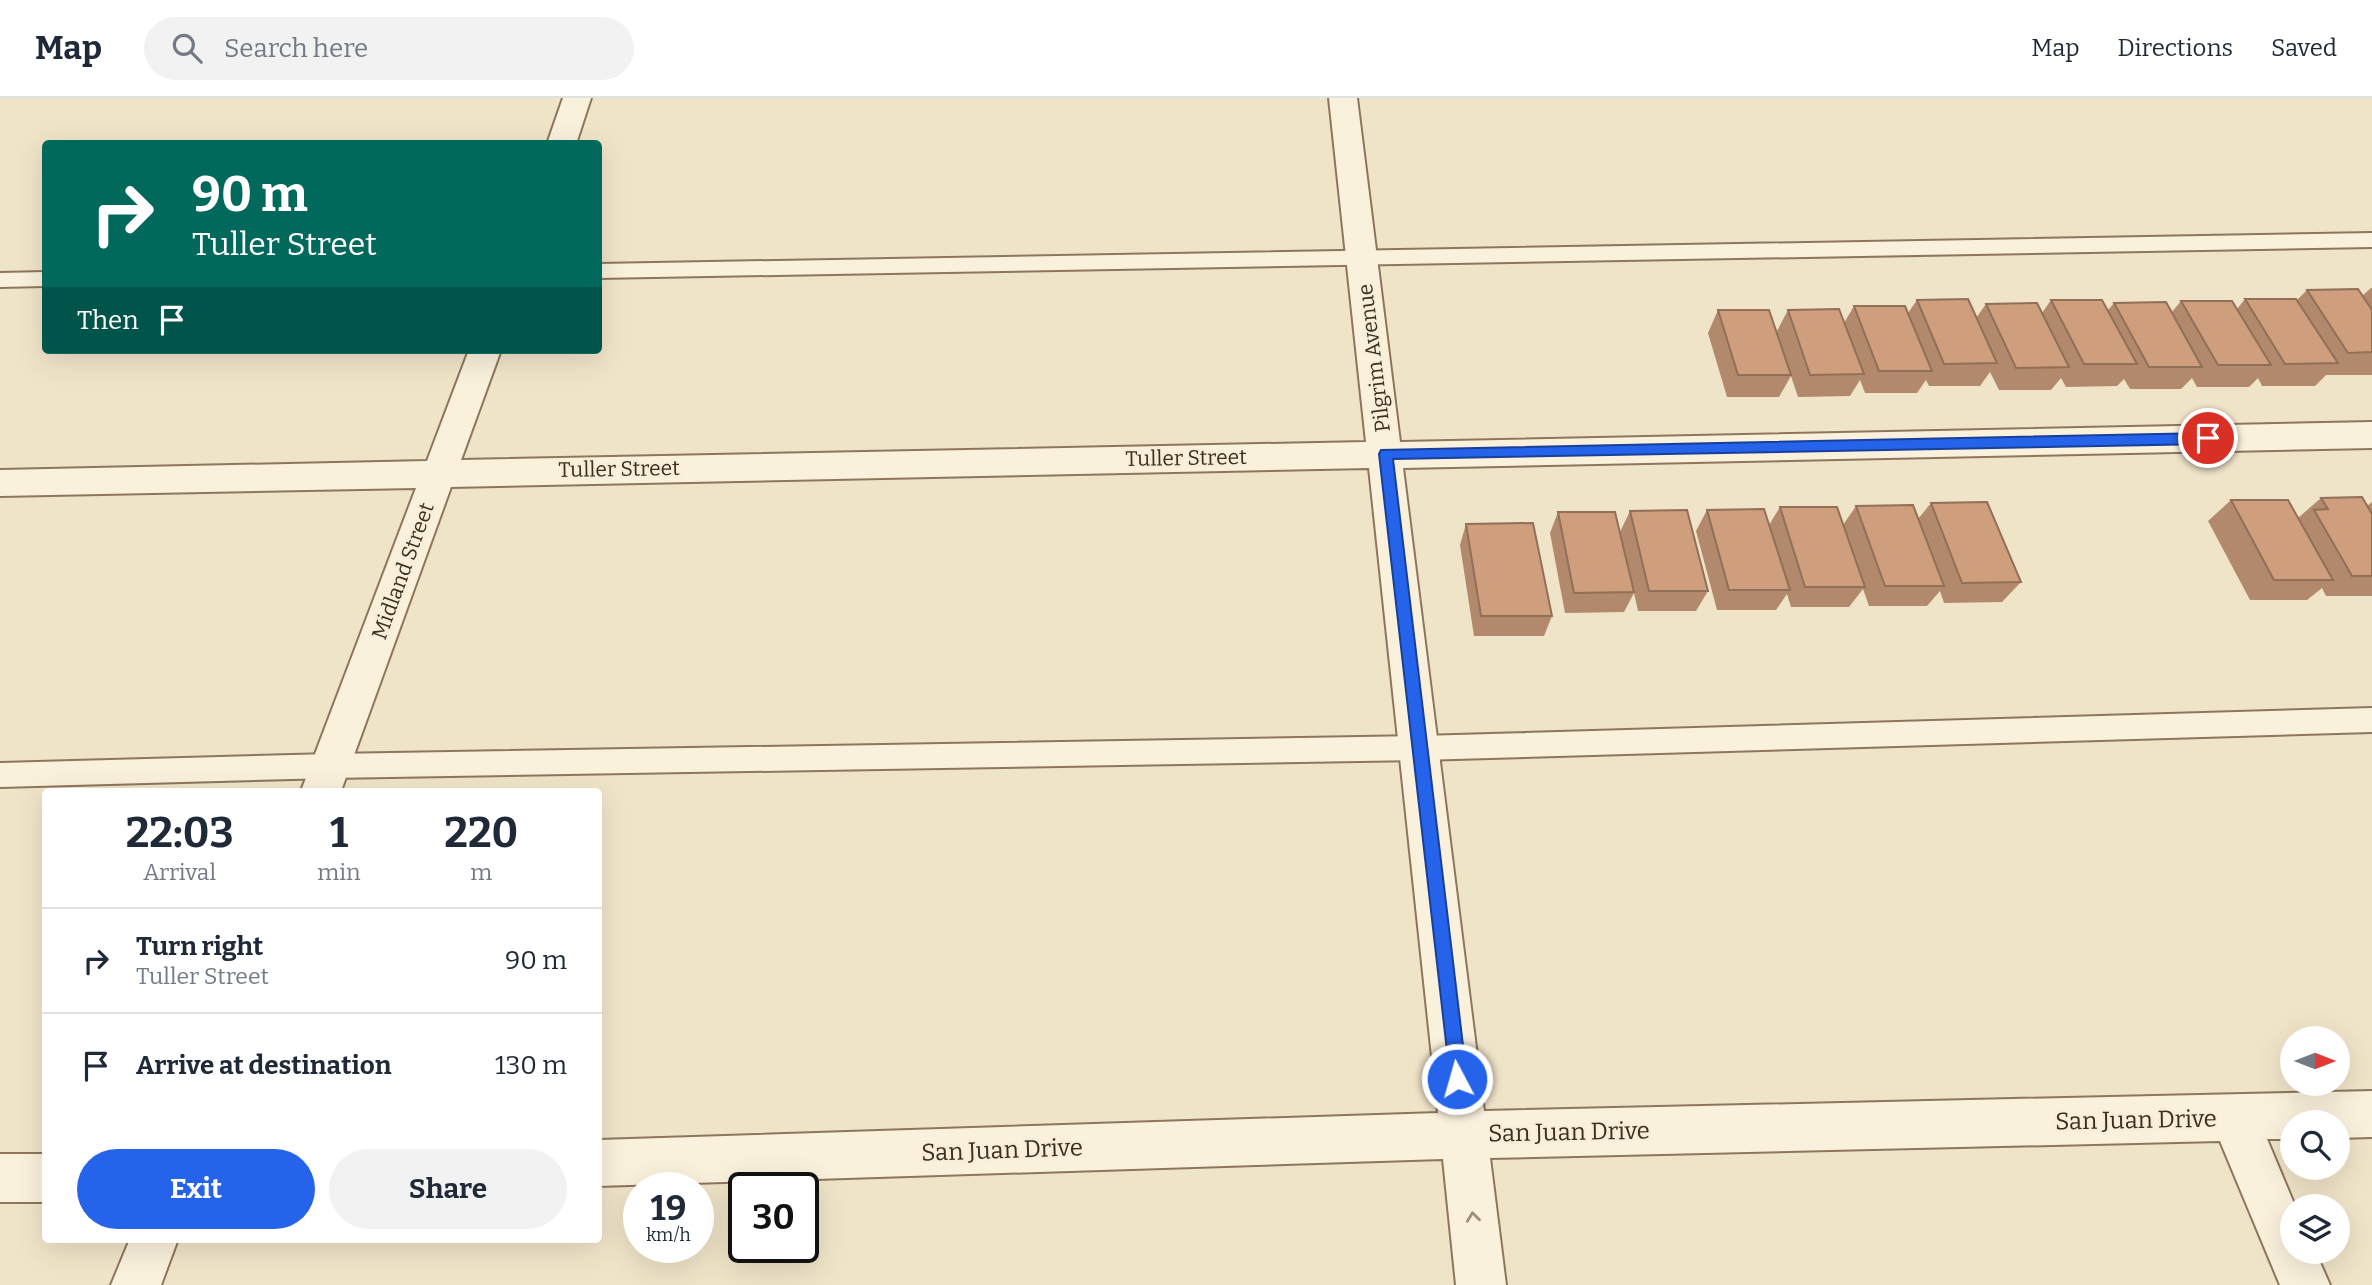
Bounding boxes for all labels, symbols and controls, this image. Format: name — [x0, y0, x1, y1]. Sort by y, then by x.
search box — [144, 17, 634, 80]
text: Map — [35, 28, 102, 68]
icon: search — [168, 29, 206, 67]
text: Search here — [224, 33, 368, 64]
text: Map — [2031, 34, 2080, 62]
text: Directions — [2118, 34, 2233, 62]
text: Saved — [2271, 34, 2337, 62]
text: 90 m — [192, 165, 308, 224]
icon: right — [77, 168, 168, 259]
text: Tuller Street — [192, 225, 377, 263]
street label: Pilgrim Avenue — [1352, 282, 1396, 434]
icon: arrive — [153, 301, 191, 339]
text: Then — [77, 305, 139, 336]
pin — [2178, 408, 2238, 468]
icon: arrive — [2189, 419, 2227, 457]
street label: Tuller Street — [1125, 444, 1247, 472]
street label: Tuller Street — [558, 455, 680, 483]
street label: Midland Street — [366, 499, 440, 643]
text: 22:03 — [126, 808, 234, 858]
text: 1 — [330, 808, 348, 858]
text: 220 — [444, 808, 518, 858]
text: Arrival — [143, 858, 216, 886]
text: min — [317, 858, 361, 886]
text: m — [470, 858, 492, 886]
text: Turn right — [136, 931, 263, 962]
icon: right — [77, 942, 115, 980]
text: 90 m — [505, 945, 567, 976]
text: Tuller Street — [136, 962, 269, 990]
north arrow — [2280, 1026, 2350, 1096]
map controls — [2280, 1026, 2350, 1264]
position arrow — [1420, 1042, 1494, 1116]
icon: arrive — [77, 1047, 115, 1085]
text: Arrive at destination — [136, 1050, 391, 1081]
text: 130 m — [495, 1050, 567, 1081]
street label: San Juan Drive — [2055, 1105, 2217, 1135]
button: search — [2280, 1110, 2350, 1180]
street label: San Juan Drive — [1488, 1117, 1650, 1147]
street label: San Juan Drive — [921, 1133, 1083, 1167]
button: Exit — [77, 1149, 315, 1229]
button: Share — [329, 1149, 567, 1229]
speed limit sign: 30 — [728, 1172, 819, 1263]
text: 19 — [651, 1187, 686, 1229]
button: layers — [2280, 1194, 2350, 1264]
one-way arrow — [1465, 1211, 1480, 1223]
text: km/h — [646, 1224, 691, 1246]

